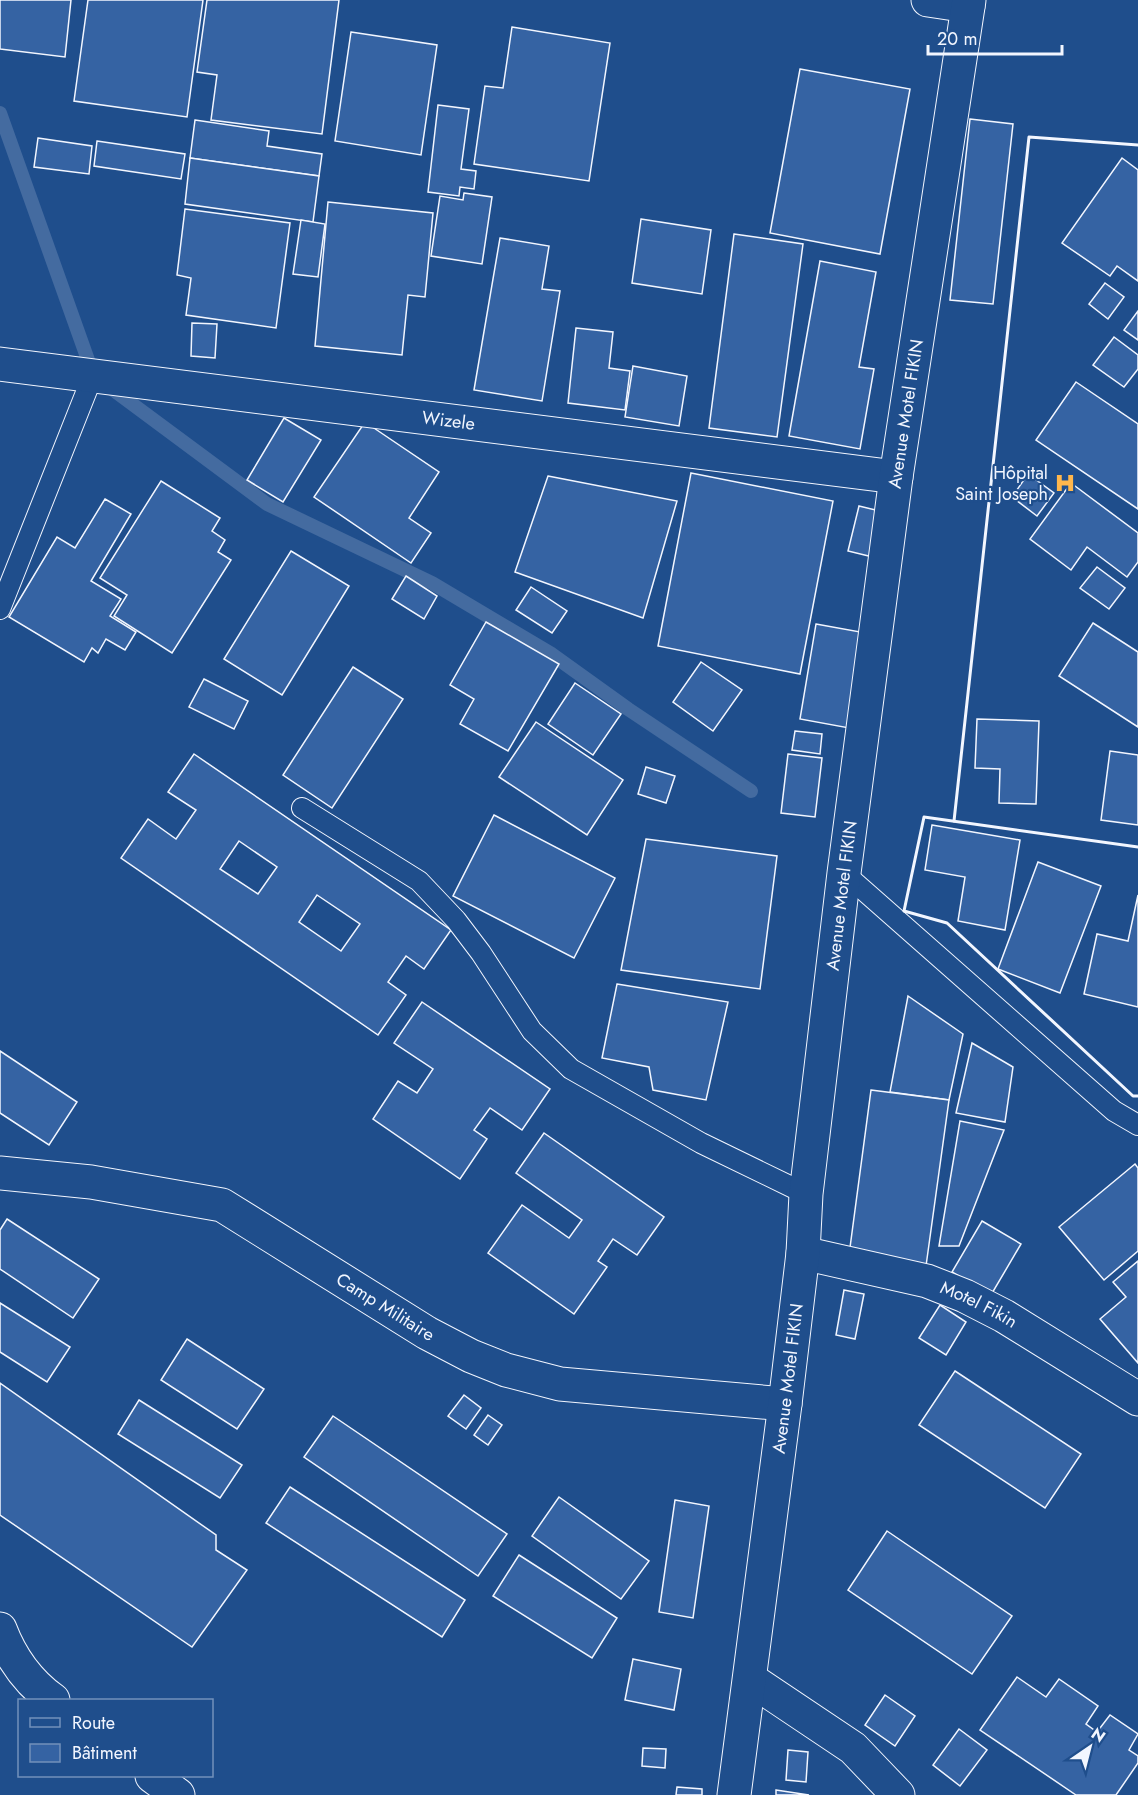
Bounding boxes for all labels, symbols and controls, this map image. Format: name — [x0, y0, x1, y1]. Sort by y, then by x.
scale bar — [928, 18, 1062, 56]
text: 20 m — [937, 26, 977, 52]
street label: Avenue Motel FIKIN — [882, 337, 930, 490]
street label: Wizele — [420, 404, 476, 437]
place label: Hôpital Saint Joseph — [955, 460, 1048, 507]
hospital icon: Hôpital Saint Joseph — [1053, 471, 1077, 495]
street label: Avenue Motel FIKIN — [820, 819, 864, 972]
street label: Camp Militaire — [331, 1266, 439, 1348]
street label: Motel Fikin — [936, 1274, 1023, 1334]
street label: Avenue Motel FIKIN — [766, 1302, 810, 1455]
legend — [18, 1699, 213, 1777]
text: Route — [72, 1710, 115, 1736]
north arrow — [1060, 1717, 1120, 1777]
text: N — [1087, 1722, 1110, 1748]
text: Bâtiment — [72, 1740, 138, 1766]

